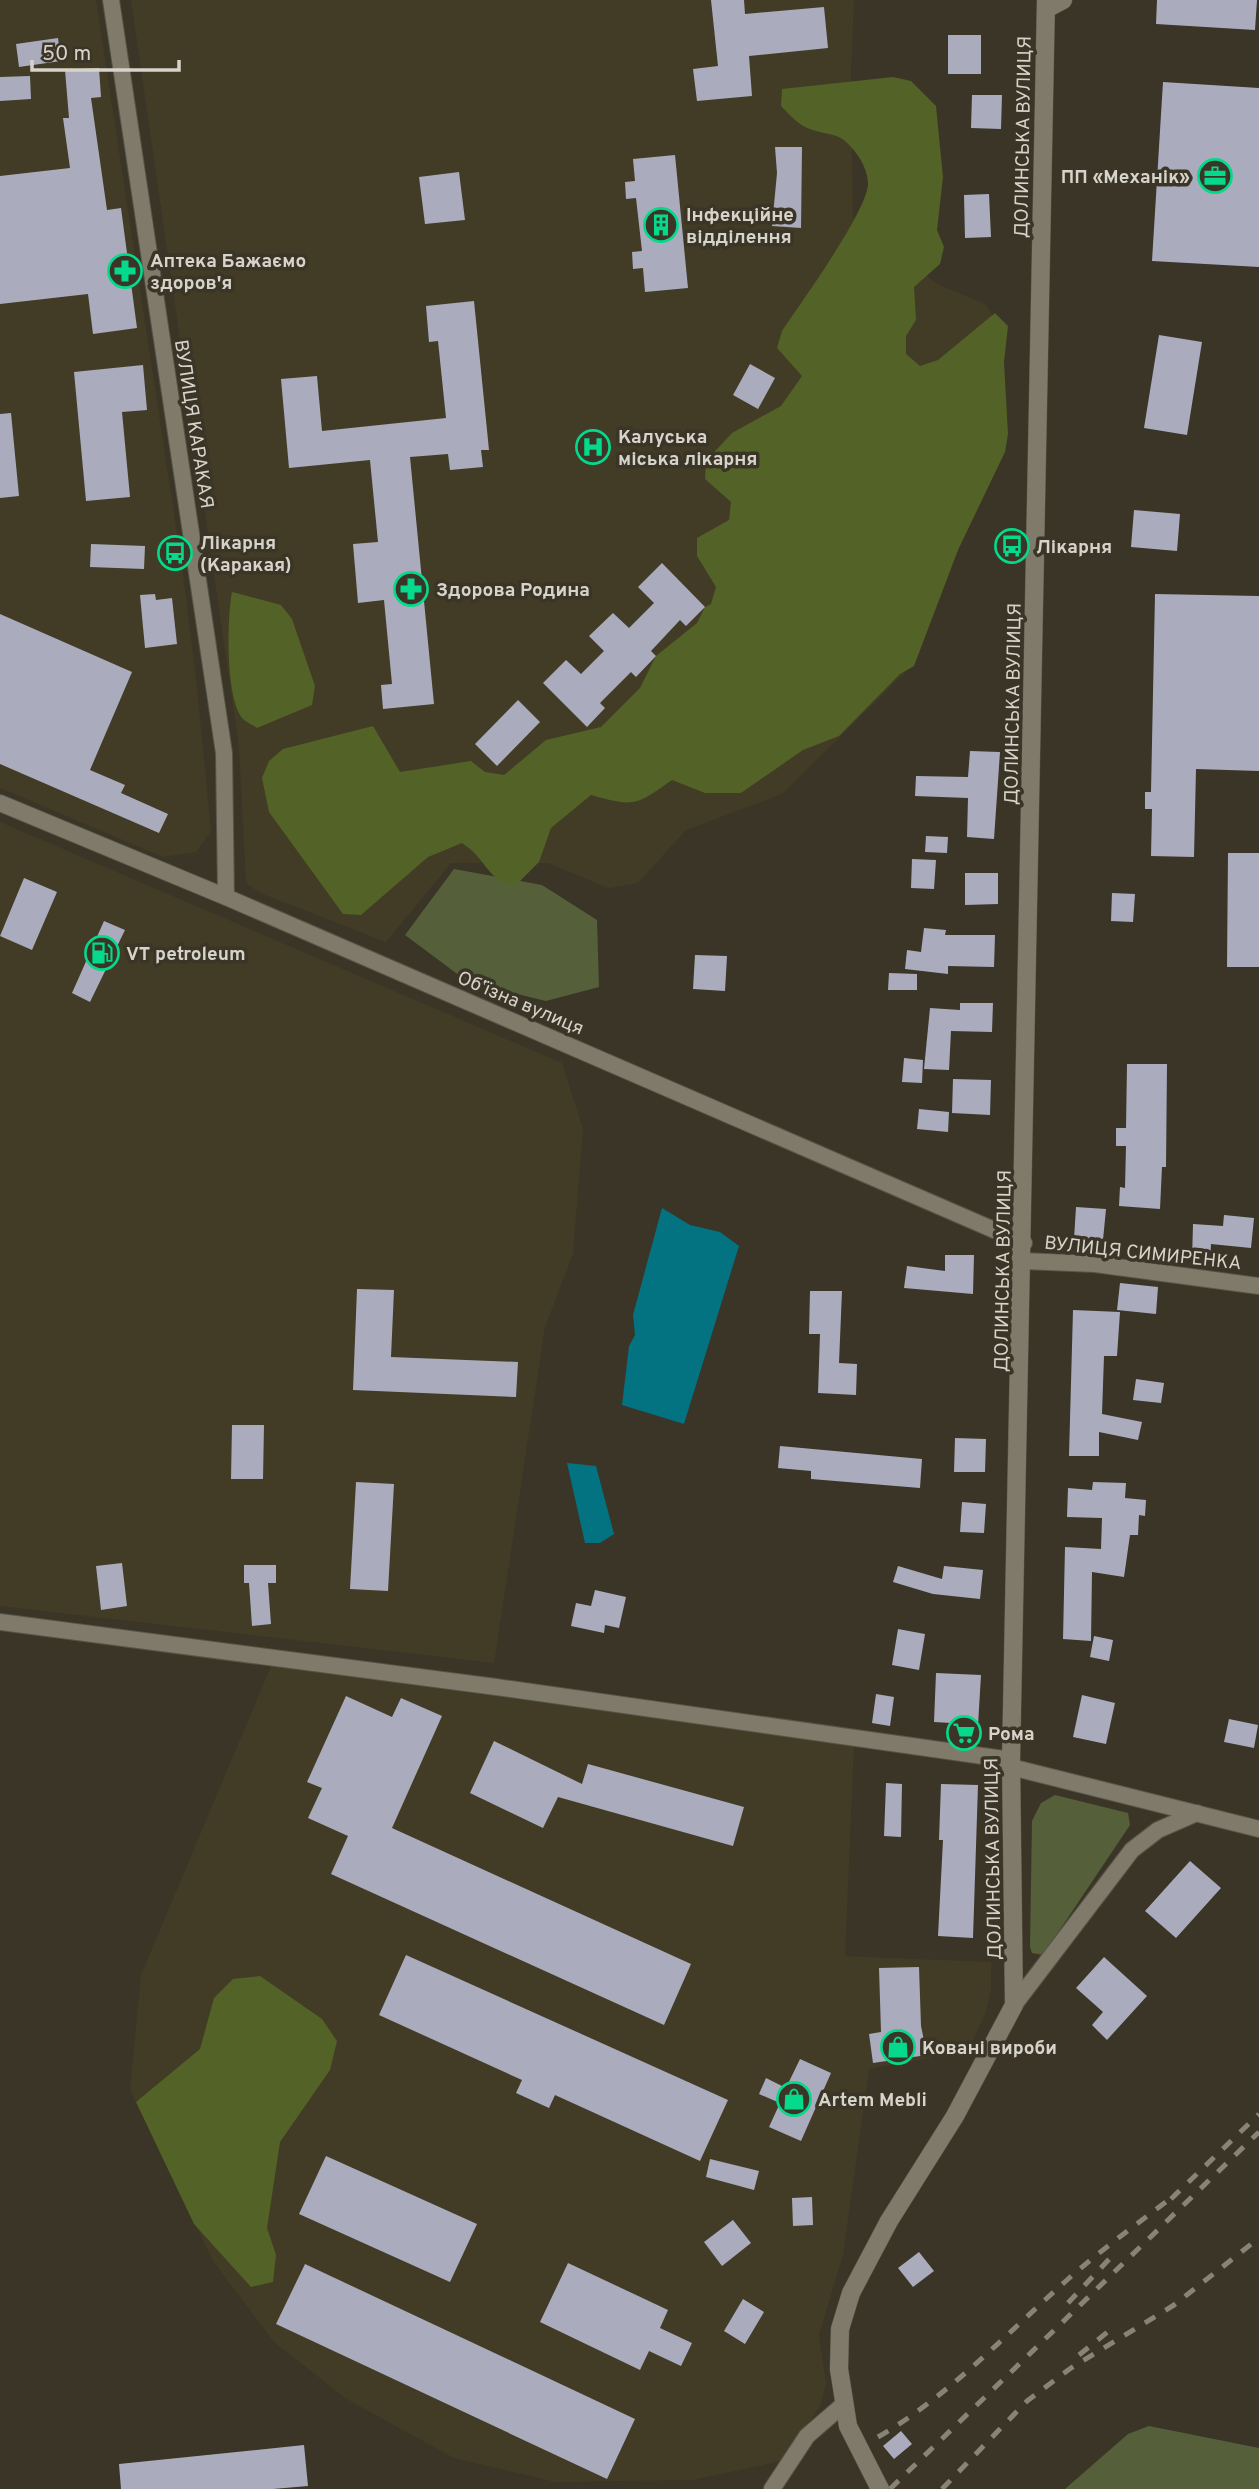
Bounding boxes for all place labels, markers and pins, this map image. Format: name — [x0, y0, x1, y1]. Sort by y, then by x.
office icon: ПП «Механік» — [1196, 157, 1234, 195]
place label: ПП «Механік» — [1061, 166, 1190, 190]
place label: Інфекційне відділення — [686, 204, 794, 250]
building icon: Інфекційне відділення — [642, 206, 680, 244]
place label: Аптека Бажаємо здоров'я — [150, 250, 306, 296]
pharmacy icon: Аптека Бажаємо здоров'я — [106, 252, 144, 290]
place label: Калуська міська лікарня — [618, 426, 757, 472]
hospital icon: Калуська міська лікарня — [574, 428, 612, 466]
bus stop icon: Лікарня — [993, 527, 1031, 565]
place label: Лікарня (Каракая) — [200, 532, 292, 578]
bus stop icon: Лікарня (Каракая) — [156, 534, 194, 572]
place label: Лікарня — [1036, 536, 1112, 560]
pharmacy icon: Здорова Родина — [392, 570, 430, 608]
place label: Здорова Родина — [436, 579, 590, 603]
fuel station icon: VT petroleum — [83, 934, 121, 972]
place label: VT petroleum — [126, 943, 246, 967]
supermarket icon: Рома — [945, 1714, 983, 1752]
place label: Рома — [988, 1723, 1035, 1747]
shop icon: Ковані вироби — [879, 2028, 917, 2066]
place label: Ковані вироби — [922, 2037, 1057, 2061]
shop icon: Artem Mebli — [775, 2080, 813, 2118]
place label: Artem Mebli — [818, 2089, 927, 2113]

